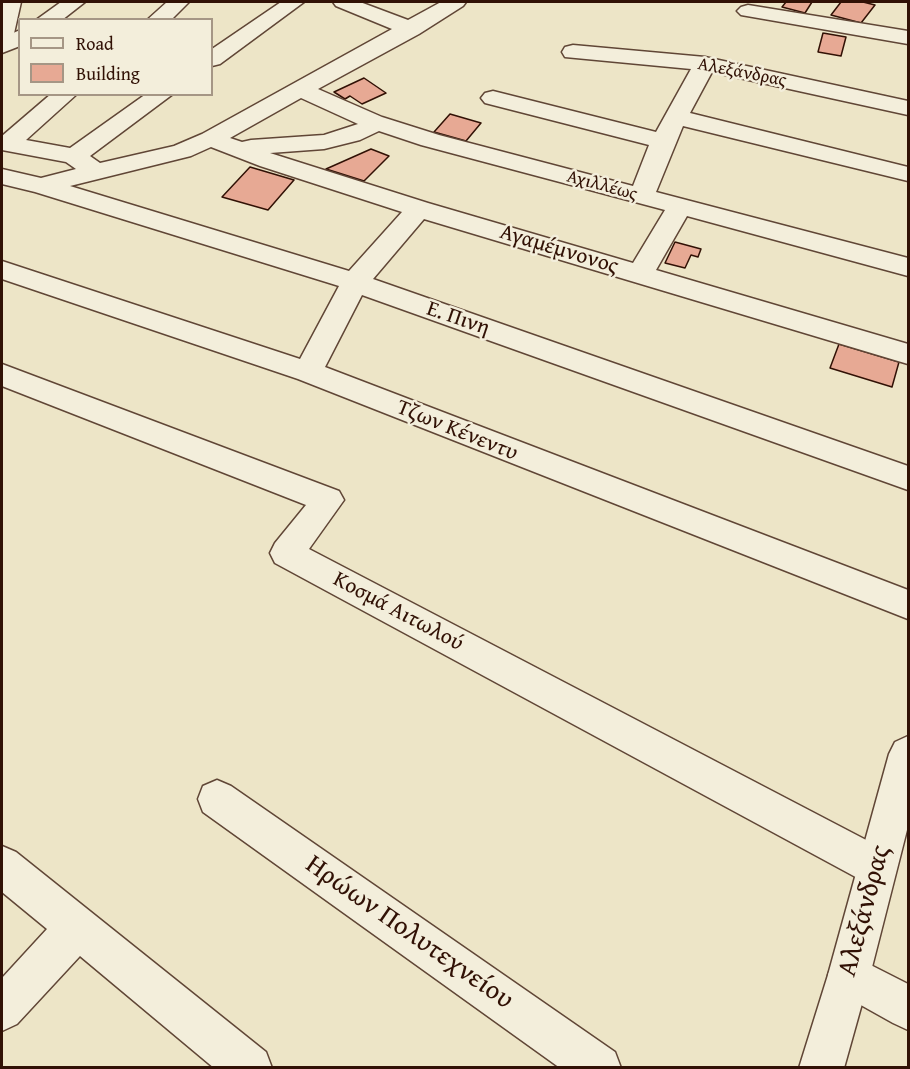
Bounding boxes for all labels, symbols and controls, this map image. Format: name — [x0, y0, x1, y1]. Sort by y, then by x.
legend — [18, 18, 213, 96]
text: Road — [76, 30, 114, 57]
street label: Αλεξάνδρας — [696, 54, 788, 92]
text: Building — [76, 60, 140, 87]
street label: Αχιλλέως — [564, 166, 640, 206]
street label: Αγαμέμνονος — [497, 219, 621, 281]
street label: Ε. Πινη — [423, 296, 493, 342]
street label: Τζων Κένεντυ — [393, 395, 521, 467]
street label: Κοσμά Αιτωλού — [328, 567, 468, 657]
street label: Αλεξάνδρας — [832, 842, 898, 980]
street label: Ηρώων Πολυτεχνείου — [299, 849, 519, 1017]

